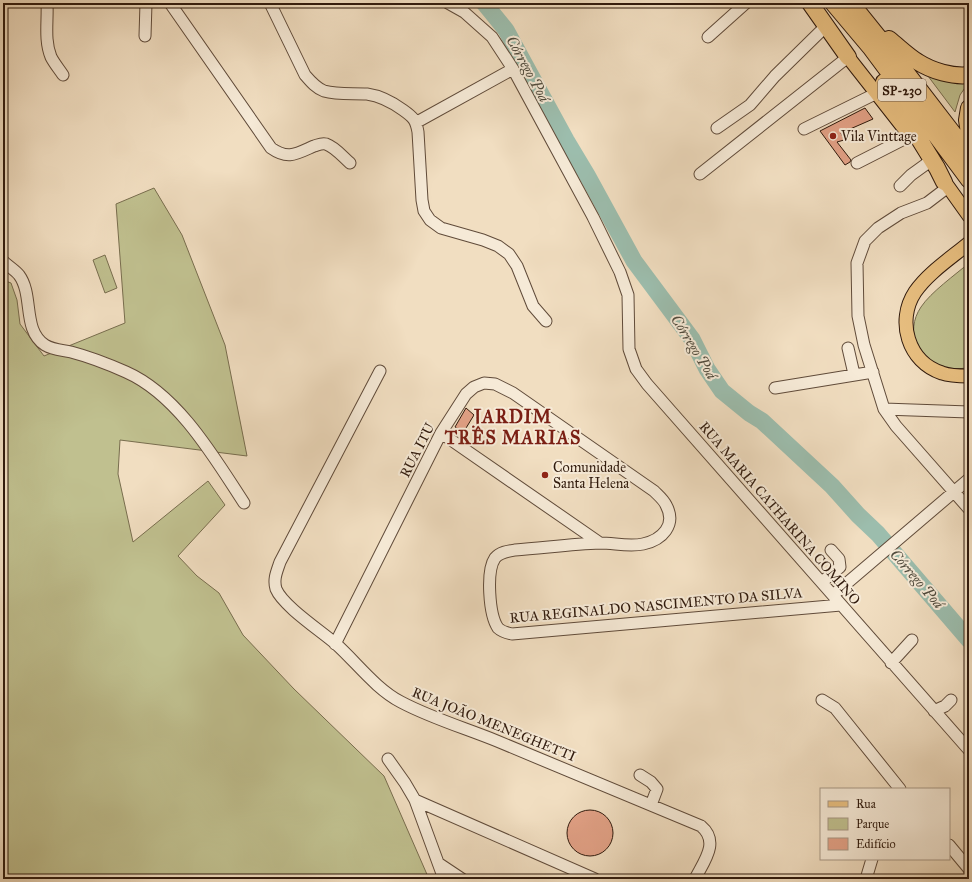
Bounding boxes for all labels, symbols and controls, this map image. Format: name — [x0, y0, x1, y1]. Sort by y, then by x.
water label: Córrego Poá — [503, 33, 554, 107]
road number: SP-230 — [878, 79, 926, 101]
place label: Vila Vinttage — [840, 128, 917, 145]
marker: Vila Vinttage — [828, 131, 838, 141]
water label: Córrego Poá — [667, 311, 722, 384]
district label: JARDIM TRÊS MARIAS — [444, 406, 581, 449]
street label: RUA MARIA CATHARINA COMINO — [695, 418, 864, 608]
street label: RUA ITU — [396, 419, 439, 480]
place label: Comunidade Santa Helena — [553, 459, 629, 492]
marker: Comunidade Santa Helena — [540, 470, 550, 480]
water label: Córrego Poá — [886, 546, 949, 614]
street label: RUA REGINALDO NASCIMENTO DA SILVA — [509, 584, 804, 627]
street label: RUA JOÃO MENEGHETTI — [409, 683, 579, 766]
legend — [820, 788, 950, 860]
text: Rua — [856, 797, 877, 811]
text: Parque — [856, 817, 889, 832]
text: Edifício — [856, 837, 896, 851]

